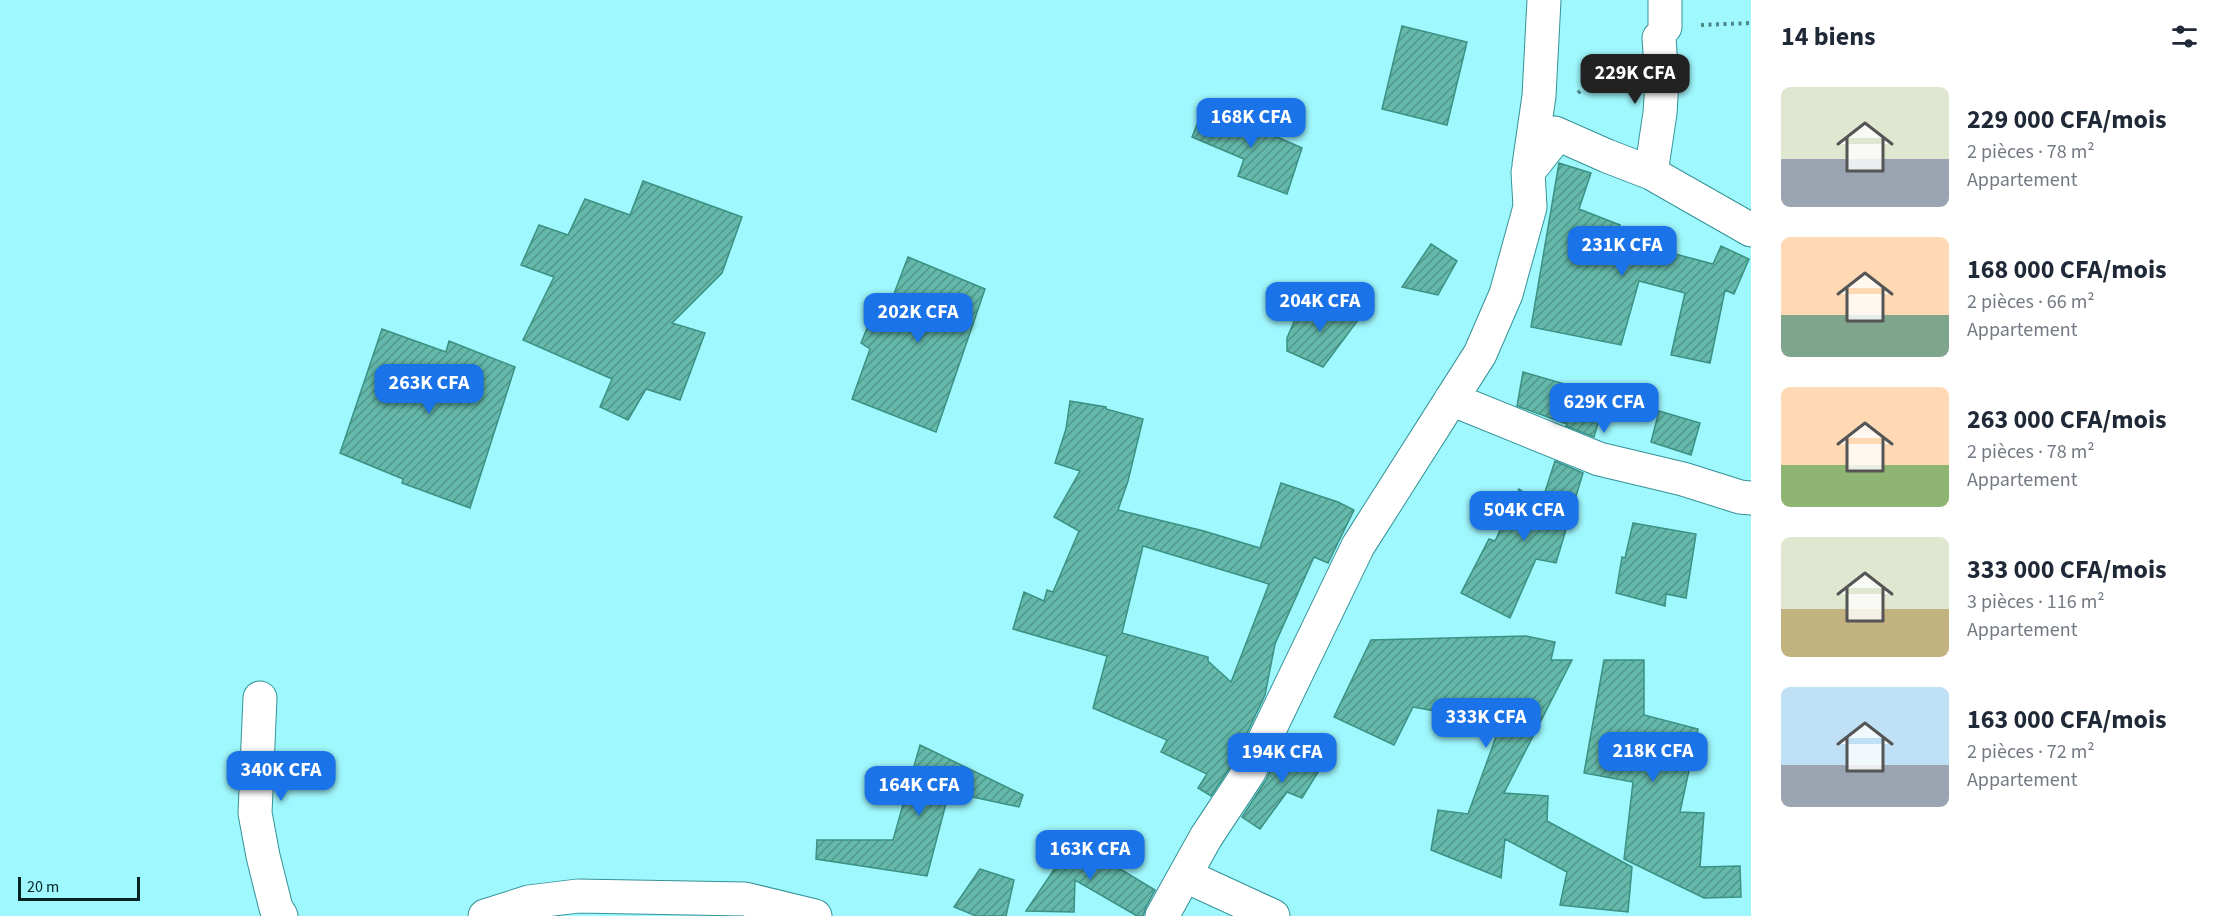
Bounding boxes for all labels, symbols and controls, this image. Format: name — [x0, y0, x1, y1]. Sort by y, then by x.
text: 14 biens — [1781, 18, 1876, 55]
icon: filters — [2168, 20, 2201, 53]
pin: 229K CFA — [1573, 54, 1697, 105]
text: 229K CFA — [1595, 59, 1675, 87]
pin: 168K CFA — [1189, 98, 1313, 149]
text: 229 000 CFA/mois — [1967, 101, 2167, 138]
text: 168K CFA — [1211, 103, 1291, 131]
icon: home — [1829, 111, 1901, 183]
text: 2 pièces · 78 m² — [1967, 138, 2095, 166]
text: Appartement — [1967, 166, 2077, 194]
pin: 231K CFA — [1560, 226, 1684, 277]
text: 231K CFA — [1582, 231, 1662, 259]
text: 168 000 CFA/mois — [1967, 251, 2167, 288]
icon: home — [1829, 261, 1901, 333]
pin: 204K CFA — [1258, 282, 1382, 333]
text: 204K CFA — [1280, 287, 1360, 315]
text: 2 pièces · 66 m² — [1967, 288, 2095, 316]
pin: 202K CFA — [856, 293, 980, 344]
text: 202K CFA — [878, 298, 958, 326]
text: Appartement — [1967, 316, 2077, 344]
pin: 263K CFA — [367, 364, 491, 415]
text: 263K CFA — [389, 369, 469, 397]
pin: 629K CFA — [1542, 383, 1666, 434]
text: 629K CFA — [1564, 388, 1644, 416]
text: 263 000 CFA/mois — [1967, 401, 2167, 438]
icon: home — [1829, 411, 1901, 483]
text: 2 pièces · 78 m² — [1967, 438, 2095, 466]
text: Appartement — [1967, 466, 2077, 494]
pin: 504K CFA — [1462, 491, 1586, 542]
text: 504K CFA — [1484, 496, 1564, 524]
text: 333 000 CFA/mois — [1967, 551, 2167, 588]
icon: home — [1829, 561, 1901, 633]
text: 3 pièces · 116 m² — [1967, 588, 2105, 616]
text: Appartement — [1967, 616, 2077, 644]
pin: 333K CFA — [1424, 698, 1548, 749]
text: 163 000 CFA/mois — [1967, 701, 2167, 738]
text: 333K CFA — [1446, 703, 1526, 731]
icon: home — [1829, 711, 1901, 783]
pin: 218K CFA — [1591, 732, 1715, 783]
pin: 194K CFA — [1220, 733, 1344, 784]
text: 218K CFA — [1613, 737, 1693, 765]
text: 194K CFA — [1242, 738, 1322, 766]
text: 2 pièces · 72 m² — [1967, 738, 2095, 766]
pin: 340K CFA — [219, 751, 343, 802]
text: 340K CFA — [241, 756, 321, 784]
pin: 164K CFA — [857, 766, 981, 817]
text: Appartement — [1967, 766, 2077, 794]
text: 164K CFA — [879, 771, 959, 799]
pin: 163K CFA — [1028, 830, 1152, 881]
text: 163K CFA — [1050, 835, 1130, 863]
scale bar — [18, 874, 140, 902]
text: 20 m — [27, 876, 59, 898]

